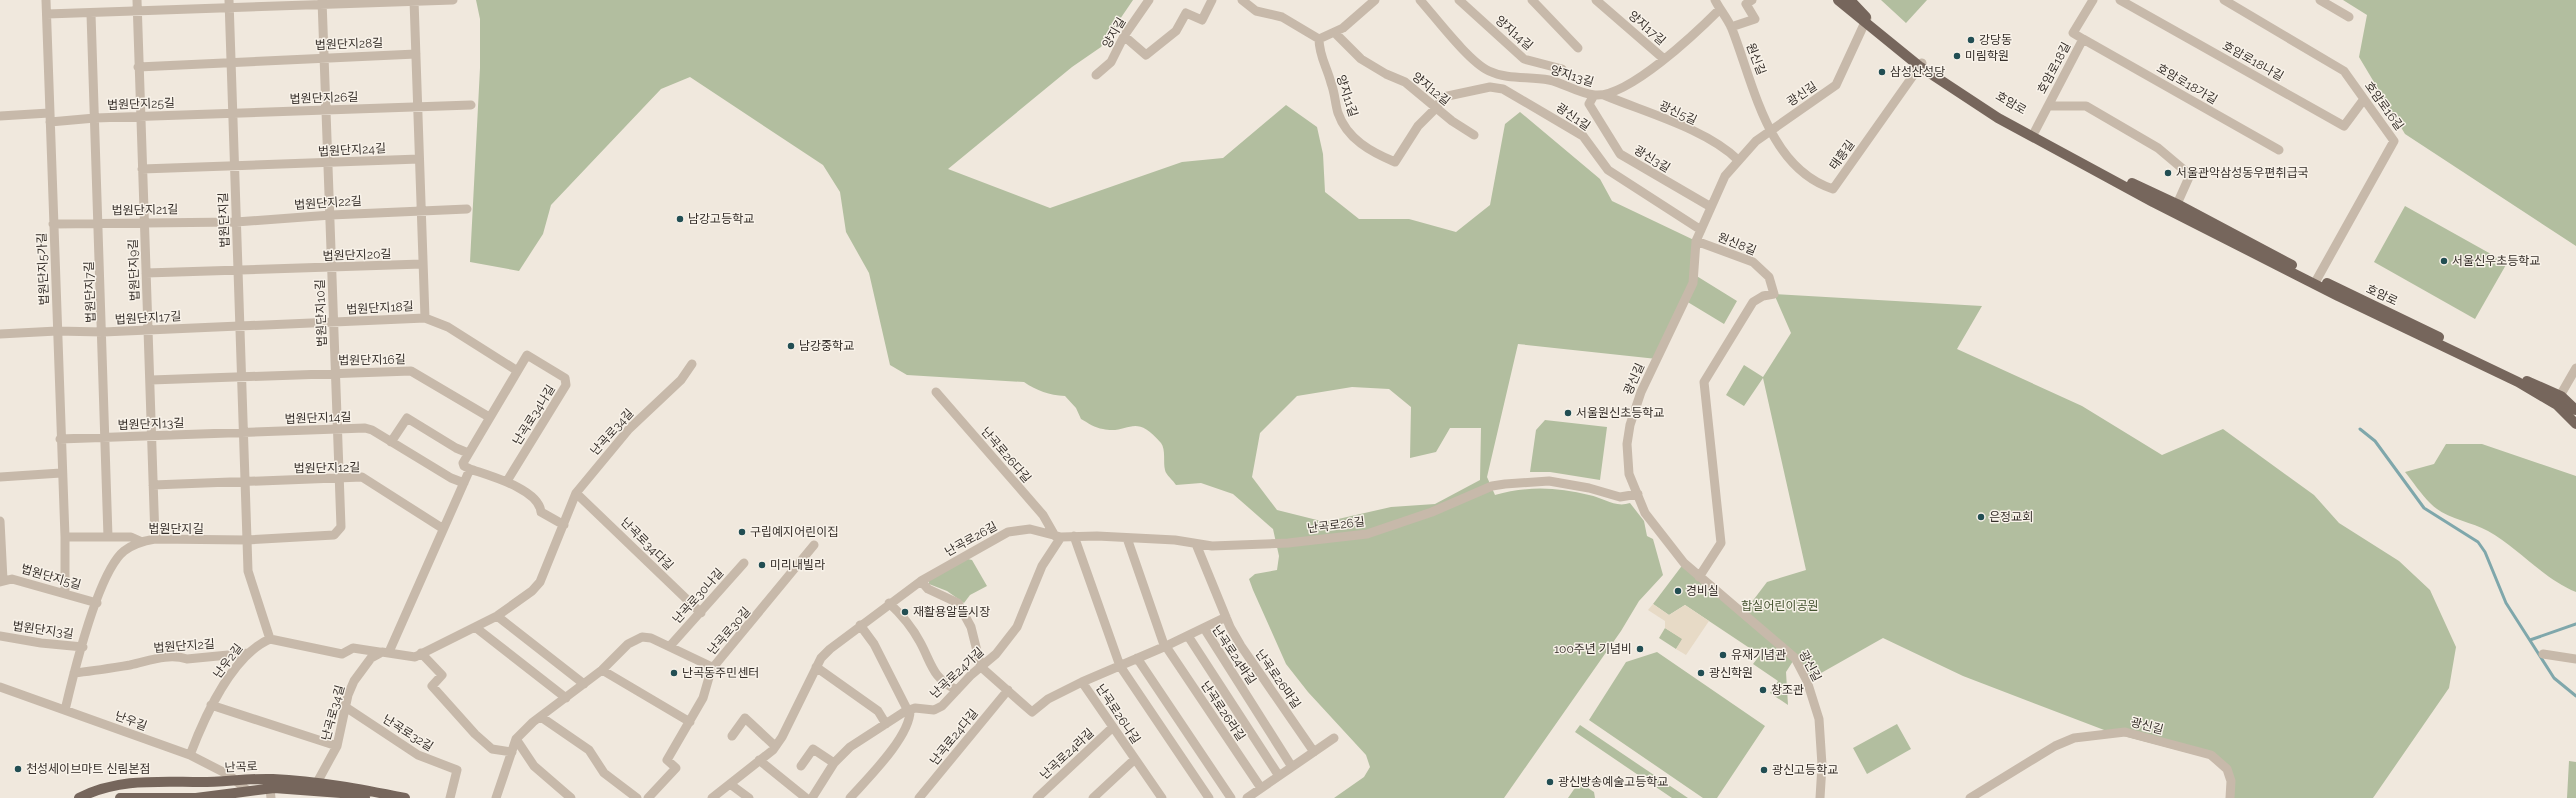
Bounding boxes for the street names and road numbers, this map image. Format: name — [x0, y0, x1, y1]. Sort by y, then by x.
street label: 양지17길 — [1626, 8, 1668, 48]
street label: 양지14길 — [1492, 13, 1536, 53]
street label: 양지길 — [1099, 15, 1129, 51]
street label: 법원단지28길 — [314, 36, 384, 52]
street label: 호암로18나길 — [2220, 39, 2286, 83]
street label: 호암로18길 — [2035, 40, 2073, 96]
street label: 원신길 — [1744, 41, 1768, 77]
street label: 호암로18가길 — [2154, 61, 2220, 107]
street label: 양지13길 — [1549, 63, 1595, 89]
street label: 양지12길 — [1409, 70, 1453, 108]
street label: 양지11길 — [1334, 73, 1360, 119]
street label: 광신길 — [1784, 79, 1820, 109]
street label: 호암로16길 — [2362, 79, 2406, 133]
street label: 호암로 — [1993, 89, 2029, 117]
street label: 법원단지26길 — [289, 90, 359, 106]
street label: 법원단지25길 — [107, 96, 175, 112]
street label: 광신5길 — [1657, 99, 1699, 127]
street label: 광신1길 — [1553, 100, 1593, 134]
street label: 태흥길 — [1827, 137, 1857, 173]
street label: 법원단지24길 — [318, 141, 386, 159]
street label: 광신3길 — [1631, 143, 1673, 175]
street label: 법원단지길 — [216, 192, 232, 248]
street label: 법원단지22길 — [294, 194, 362, 212]
street label: 법원단지21길 — [112, 202, 178, 218]
street label: 원신8길 — [1716, 230, 1758, 258]
street label: 법원단지5가길 — [35, 232, 51, 306]
street label: 법원단지9길 — [126, 239, 142, 301]
street label: 법원단지20길 — [322, 247, 392, 263]
street label: 법원단지7길 — [82, 261, 98, 323]
street label: 법원단지10길 — [313, 279, 329, 347]
street label: 호암로 — [2364, 282, 2400, 308]
street label: 법원단지18길 — [346, 299, 414, 317]
street label: 법원단지17길 — [114, 309, 182, 327]
street label: 법원단지16길 — [338, 352, 406, 368]
street label: 광신길 — [1621, 361, 1647, 397]
street label: 난곡로34나길 — [510, 382, 558, 448]
street label: 난곡로34길 — [588, 406, 636, 458]
street label: 법원단지14길 — [284, 410, 352, 426]
street label: 법원단지13길 — [117, 416, 185, 432]
street label: 난곡로26다길 — [978, 424, 1034, 486]
street label: 법원단지12길 — [294, 460, 360, 476]
street label: 난곡로34다길 — [618, 515, 676, 573]
street label: 난곡로26길 — [1307, 515, 1365, 535]
street label: 난곡로26길 — [942, 519, 1000, 559]
street label: 법원단지길 — [148, 522, 204, 536]
street label: 법원단지5길 — [19, 562, 83, 592]
street label: 난곡로30나길 — [670, 566, 726, 626]
street label: 난곡로30길 — [705, 605, 753, 657]
street label: 법원단지3길 — [12, 619, 74, 641]
street label: 난곡로24바길 — [1209, 623, 1259, 687]
street label: 법원단지2길 — [153, 637, 215, 655]
street label: 난우2길 — [211, 641, 245, 681]
street label: 난곡로24가길 — [927, 645, 987, 701]
street label: 난곡로26마길 — [1253, 647, 1303, 711]
street label: 광신길 — [1796, 648, 1824, 684]
street label: 난곡로26라길 — [1198, 679, 1248, 743]
street label: 난곡로26나길 — [1093, 682, 1143, 746]
street label: 난곡로34길 — [319, 684, 347, 742]
street label: 난곡로24다길 — [927, 706, 981, 768]
street label: 난우길 — [113, 709, 149, 733]
street label: 난곡로32길 — [380, 712, 436, 754]
street label: 광신길 — [2129, 715, 2165, 737]
street label: 난곡로24라길 — [1037, 726, 1097, 782]
street label: 난곡로 — [224, 759, 258, 775]

